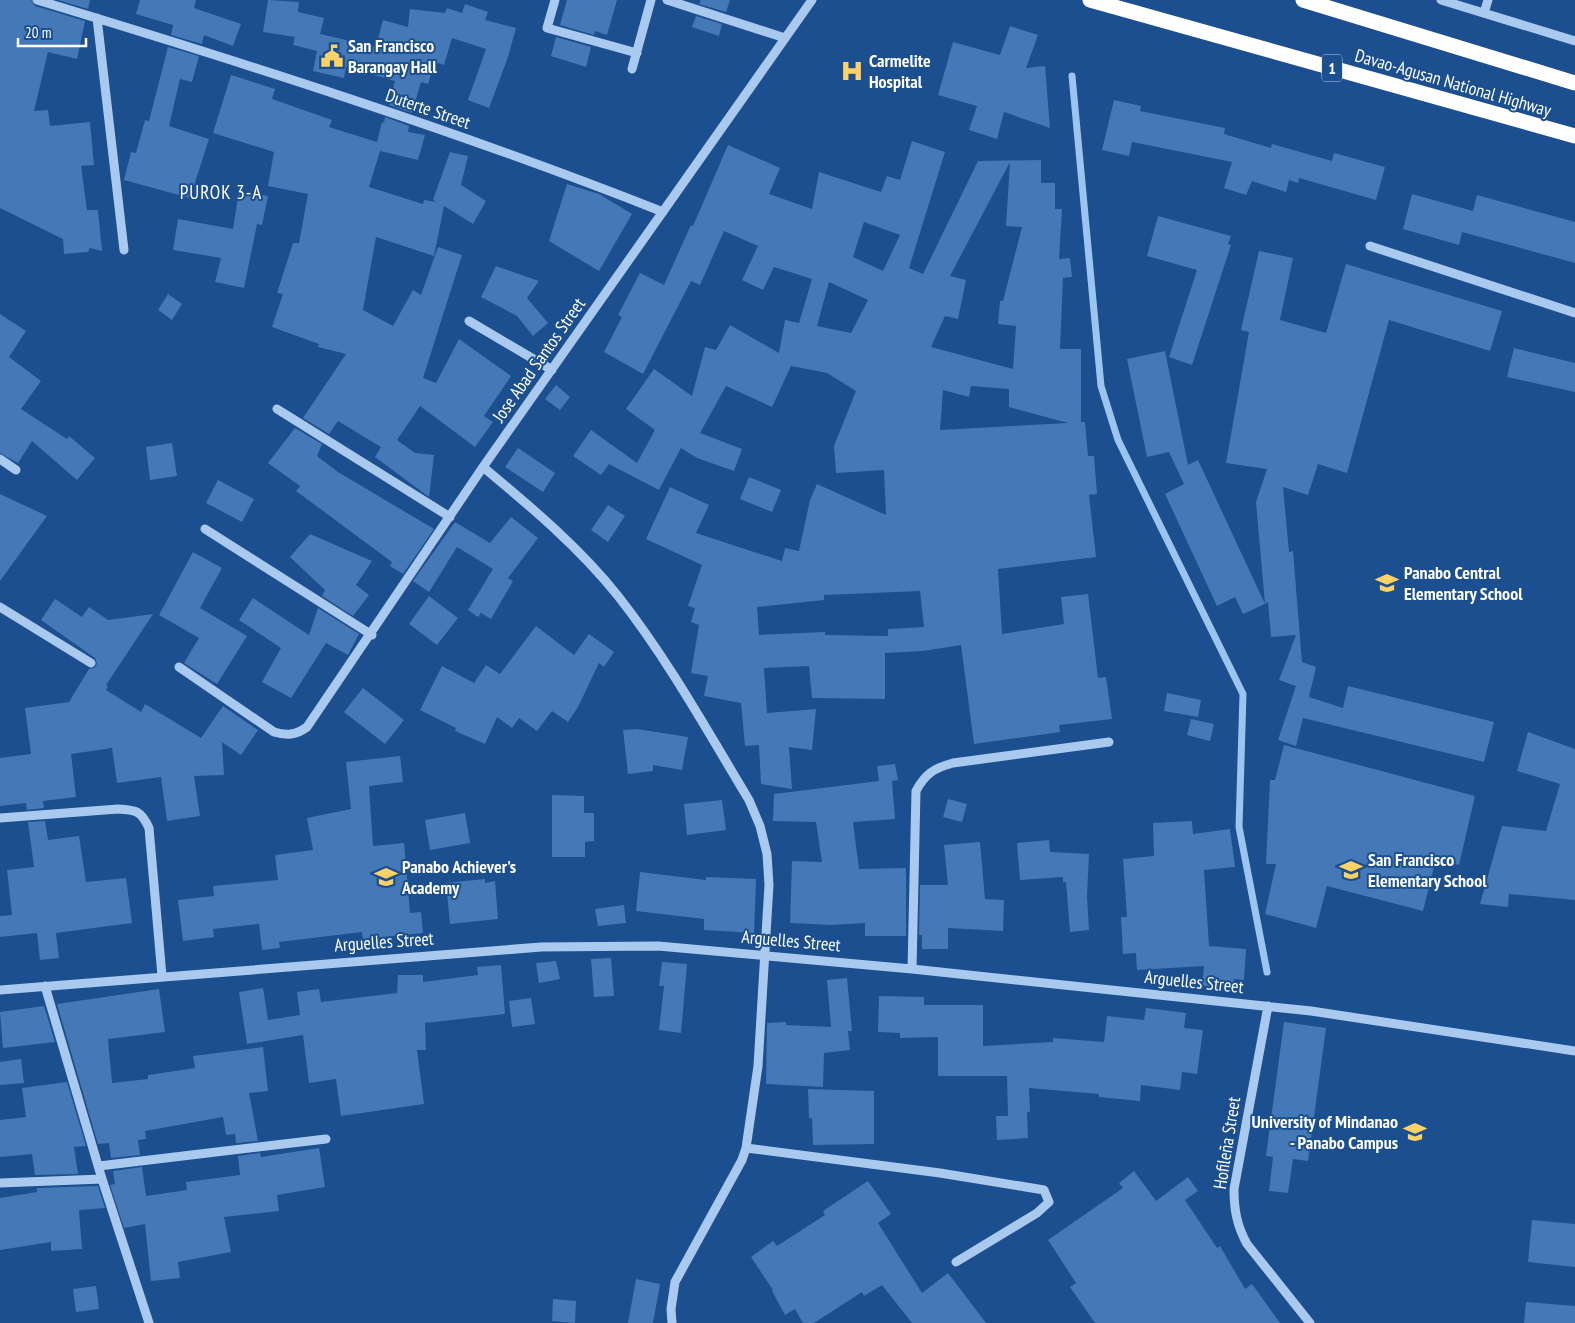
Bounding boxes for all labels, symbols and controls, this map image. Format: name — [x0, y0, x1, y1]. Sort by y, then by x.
scale bar — [18, 15, 85, 47]
text: 20 m — [25, 23, 51, 42]
place label: San Francisco Barangay Hall — [348, 34, 437, 78]
public building icon: San Francisco Barangay Hall — [319, 43, 345, 69]
street label: Davao-Agusan National Highway — [1352, 43, 1554, 122]
place label: Carmelite Hospital — [869, 49, 931, 93]
road number: 1 — [1322, 54, 1342, 82]
hospital icon: Carmelite Hospital — [839, 58, 865, 84]
street label: Duterte Street — [383, 83, 474, 134]
district label: PUROK 3-A — [180, 180, 262, 204]
street label: Jose Abad Santos Street — [487, 293, 590, 427]
place label: Panabo Central Elementary School — [1404, 561, 1523, 605]
school or university icon: Panabo Central Elementary School — [1374, 570, 1400, 596]
place label: San Francisco Elementary School — [1368, 848, 1487, 892]
place label: Panabo Achiever's Academy — [401, 855, 516, 899]
school or university icon: San Francisco Elementary School — [1338, 857, 1364, 883]
school or university icon: Panabo Achiever's Academy — [373, 864, 399, 890]
street label: Arguelles Street — [741, 925, 842, 956]
street label: Arguelles Street — [334, 927, 434, 956]
street label: Arguelles Street — [1143, 965, 1245, 998]
street label: Hofileña Street — [1208, 1095, 1245, 1191]
place label: University of Mindanao - Panabo Campus — [1252, 1110, 1398, 1154]
school or university icon: University of Mindanao - Panabo Campus — [1402, 1119, 1428, 1145]

